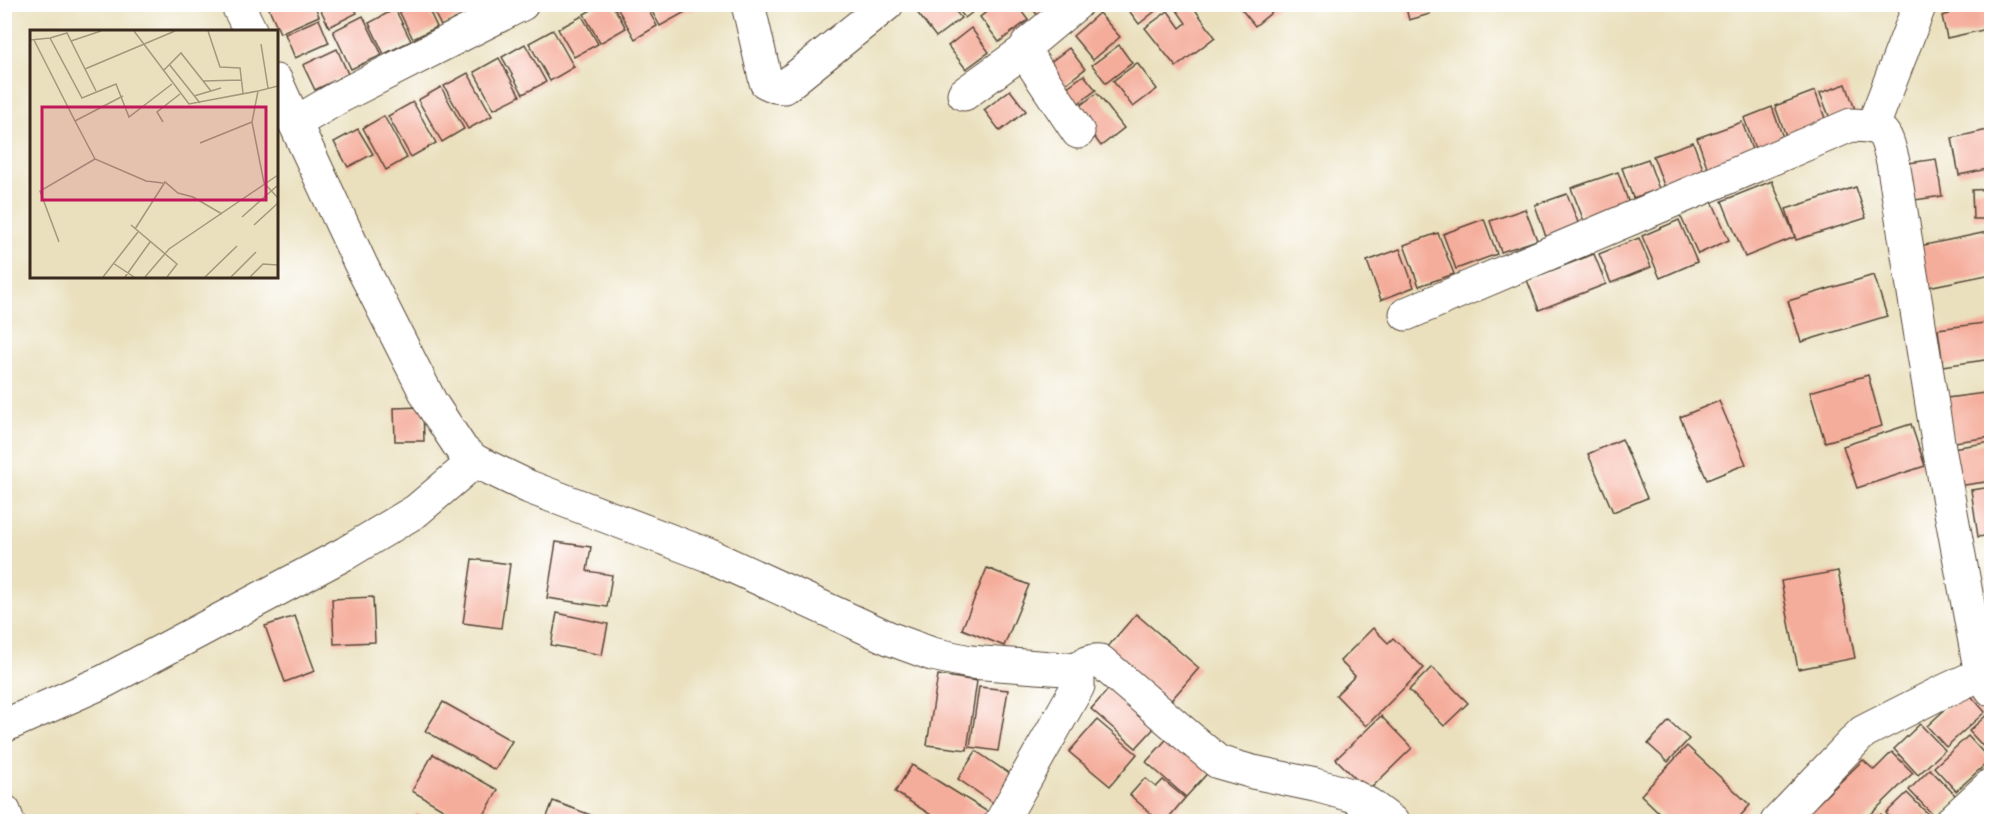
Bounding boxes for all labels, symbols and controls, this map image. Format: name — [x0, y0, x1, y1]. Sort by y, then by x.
inset map — [30, 30, 278, 278]

